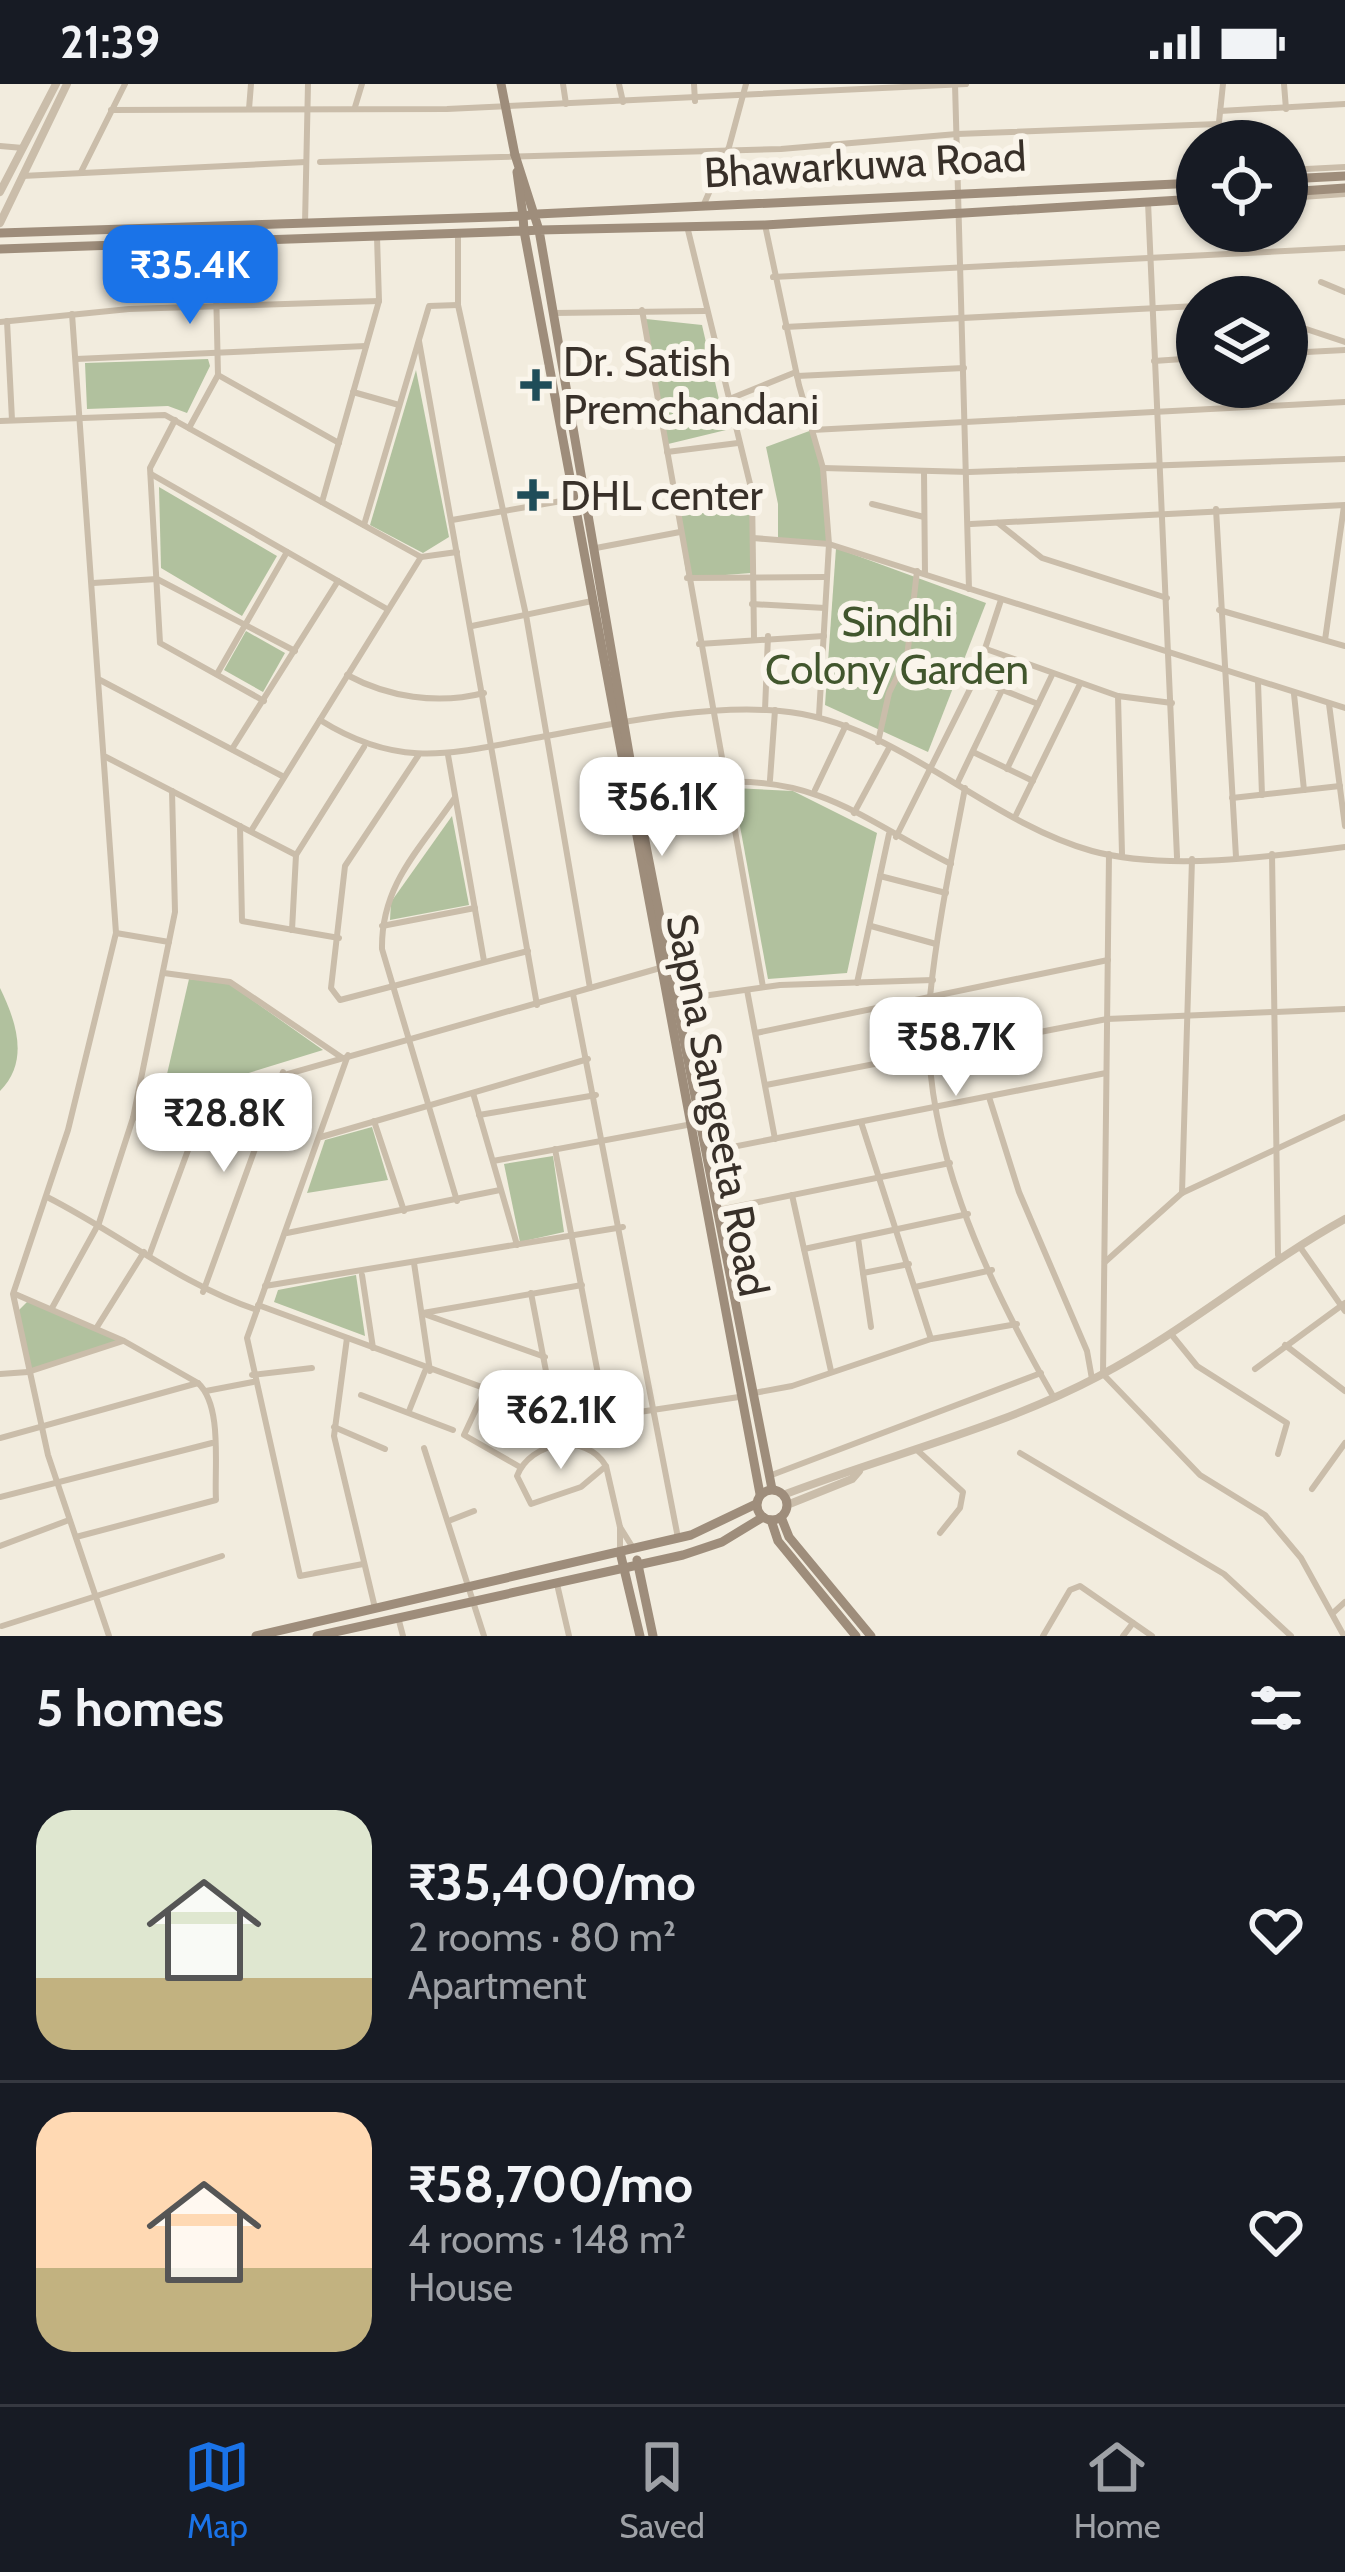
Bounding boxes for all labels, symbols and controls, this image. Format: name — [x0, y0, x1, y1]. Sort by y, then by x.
text: 21:39 — [60, 15, 160, 69]
map controls — [1176, 120, 1308, 408]
button: locate — [1176, 120, 1308, 252]
street label: Bhawarkuwa Road — [702, 130, 1028, 198]
pin: ₹35.4K — [92, 225, 288, 327]
text: ₹35.4K — [130, 240, 250, 288]
button: layers — [1176, 276, 1308, 408]
place label: Dr. Satish Premchandani — [563, 335, 819, 435]
marker: Dr. Satish Premchandani — [520, 369, 552, 401]
place label: DHL center — [560, 469, 764, 521]
marker: DHL center — [517, 479, 549, 511]
park label: Sindhi Colony Garden — [765, 595, 1029, 695]
pin: ₹56.1K — [564, 757, 760, 859]
text: ₹56.1K — [607, 772, 717, 820]
street label: Sapna Sangeeta Road — [655, 910, 781, 1300]
pin: ₹58.7K — [858, 997, 1054, 1099]
text: ₹58.7K — [897, 1012, 1015, 1060]
pin: ₹28.8K — [126, 1073, 322, 1175]
text: ₹28.8K — [163, 1088, 285, 1136]
pin: ₹62.1K — [463, 1370, 659, 1472]
text: ₹62.1K — [506, 1385, 616, 1433]
icon: filters — [1243, 1675, 1309, 1741]
text: 5 homes — [36, 1677, 224, 1739]
text: ₹35,400/mo — [408, 1851, 696, 1913]
icon: home — [132, 1858, 276, 2002]
icon: heart — [1243, 1897, 1309, 1963]
text: 2 rooms · 80 m² — [408, 1913, 676, 1961]
text: Apartment — [408, 1961, 587, 2009]
text: ₹58,700/mo — [408, 2153, 693, 2215]
icon: home — [132, 2160, 276, 2304]
icon: heart — [1243, 2199, 1309, 2265]
text: 4 rooms · 148 m² — [408, 2215, 686, 2263]
text: House — [408, 2263, 513, 2311]
tab: Map — [184, 2434, 250, 2546]
tab: Saved — [619, 2434, 705, 2546]
tab: Home — [1074, 2434, 1161, 2546]

